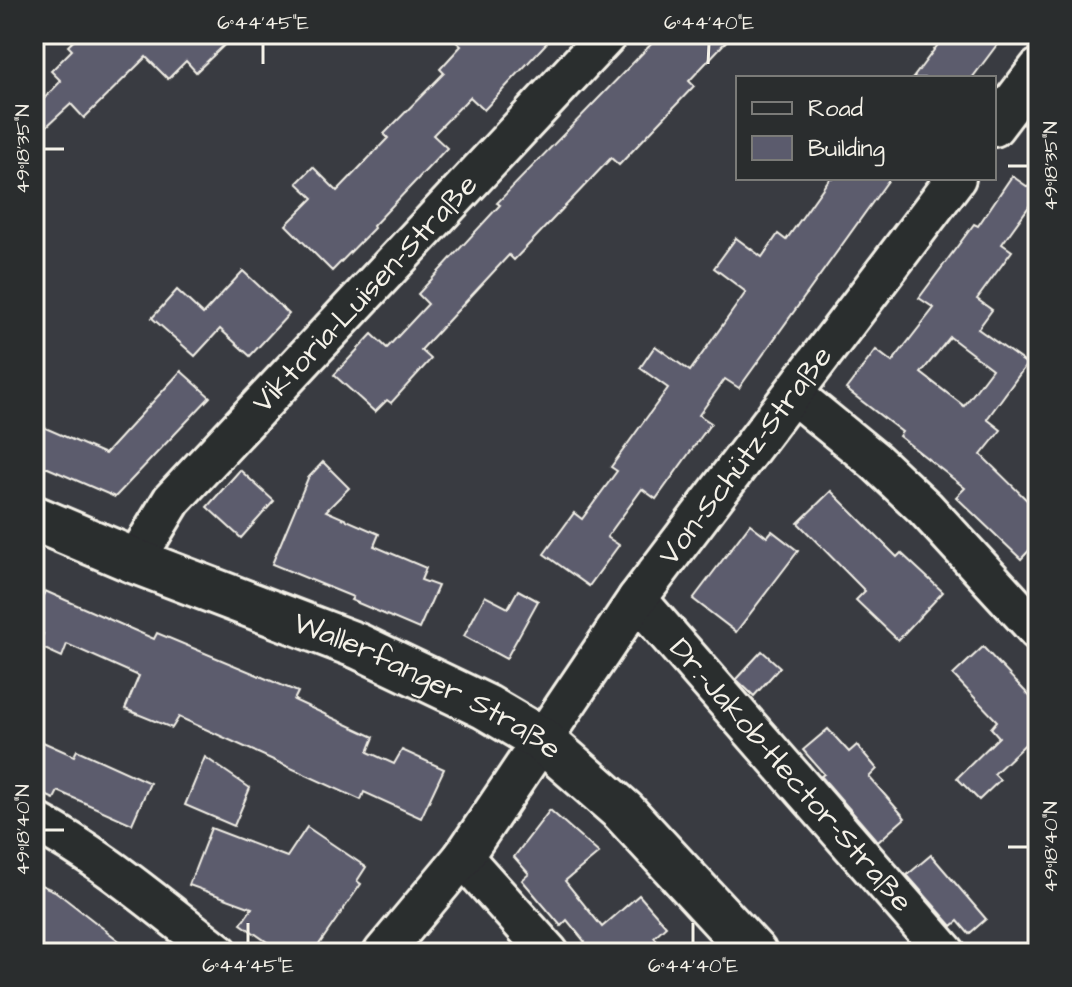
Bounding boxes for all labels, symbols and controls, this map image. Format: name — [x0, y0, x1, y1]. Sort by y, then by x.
text: 6°44'45"E — [217, 9, 309, 37]
text: 6°44'40"E — [664, 9, 754, 37]
legend — [736, 76, 996, 180]
text: Road — [808, 92, 863, 126]
text: 49°18'35"N — [9, 104, 37, 194]
text: 49°18'35"N — [1037, 121, 1065, 211]
text: Building — [808, 132, 885, 167]
street label: Viktoria-Luisen-Straße — [243, 165, 488, 422]
street label: Von-Schütz-Straße — [649, 337, 843, 574]
street label: Wallerfanger Straße — [287, 602, 571, 769]
street label: Dr.-Jakob-Hector-Straße — [660, 629, 922, 921]
text: 49°18'40"N — [9, 784, 37, 876]
text: 49°18'40"N — [1037, 801, 1065, 893]
text: 6°44'45"E — [202, 952, 294, 980]
text: 6°44'40"E — [648, 952, 738, 980]

